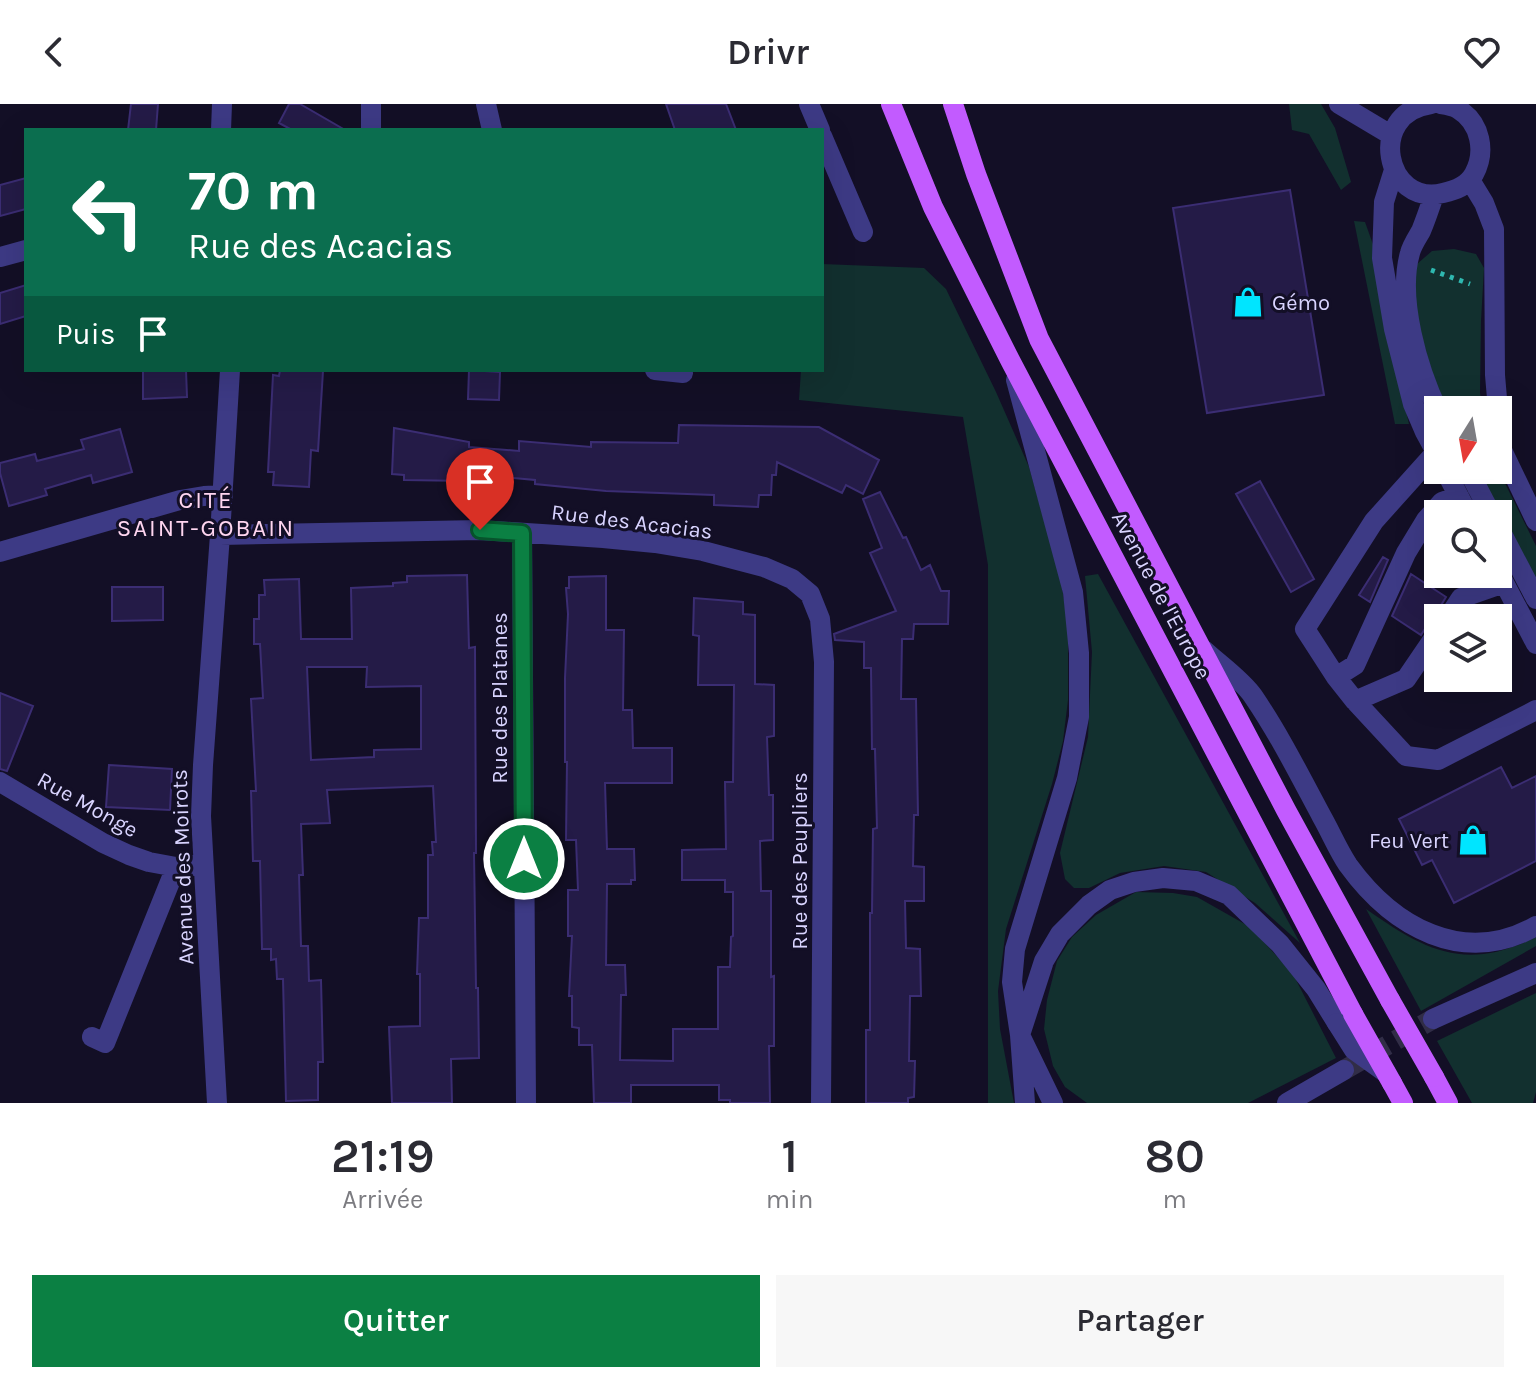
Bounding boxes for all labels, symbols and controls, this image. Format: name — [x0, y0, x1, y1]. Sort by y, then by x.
icon: back — [32, 30, 76, 74]
icon: heart — [1460, 30, 1504, 74]
text: Drivr — [727, 31, 809, 73]
text: 70 m — [188, 158, 319, 223]
icon: left — [56, 160, 160, 264]
text: Rue des Acacias — [188, 225, 453, 267]
shop icon: Gémo — [1231, 285, 1265, 319]
place label: Gémo — [1272, 290, 1330, 316]
icon: arrive — [131, 312, 175, 356]
text: Puis — [56, 316, 115, 352]
north arrow — [1424, 396, 1512, 484]
map controls — [1424, 396, 1512, 692]
pin — [446, 448, 514, 530]
icon: arrive — [458, 460, 502, 504]
district label: CITÉ SAINT-GOBAIN — [117, 485, 295, 542]
street label: Rue des Acacias — [550, 499, 714, 545]
button: search — [1424, 500, 1512, 588]
street label: Avenue de l'Europe — [1106, 507, 1216, 684]
button: layers — [1424, 604, 1512, 692]
street label: Rue des Platanes — [487, 612, 513, 784]
street label: Rue Monge — [33, 767, 142, 843]
street label: Avenue des Moirots — [167, 769, 199, 965]
street label: Rue des Peupliers — [787, 772, 813, 950]
position arrow — [482, 817, 566, 901]
shop icon: Feu Vert — [1456, 823, 1490, 857]
place label: Feu Vert — [1369, 828, 1449, 854]
text: 21:19 — [331, 1128, 435, 1184]
text: 1 — [781, 1128, 798, 1184]
text: 80 — [1144, 1128, 1205, 1184]
text: Arrivée — [342, 1184, 423, 1215]
text: min — [766, 1184, 813, 1215]
text: m — [1163, 1184, 1187, 1215]
button: Quitter — [32, 1275, 760, 1367]
button: Partager — [776, 1275, 1504, 1367]

